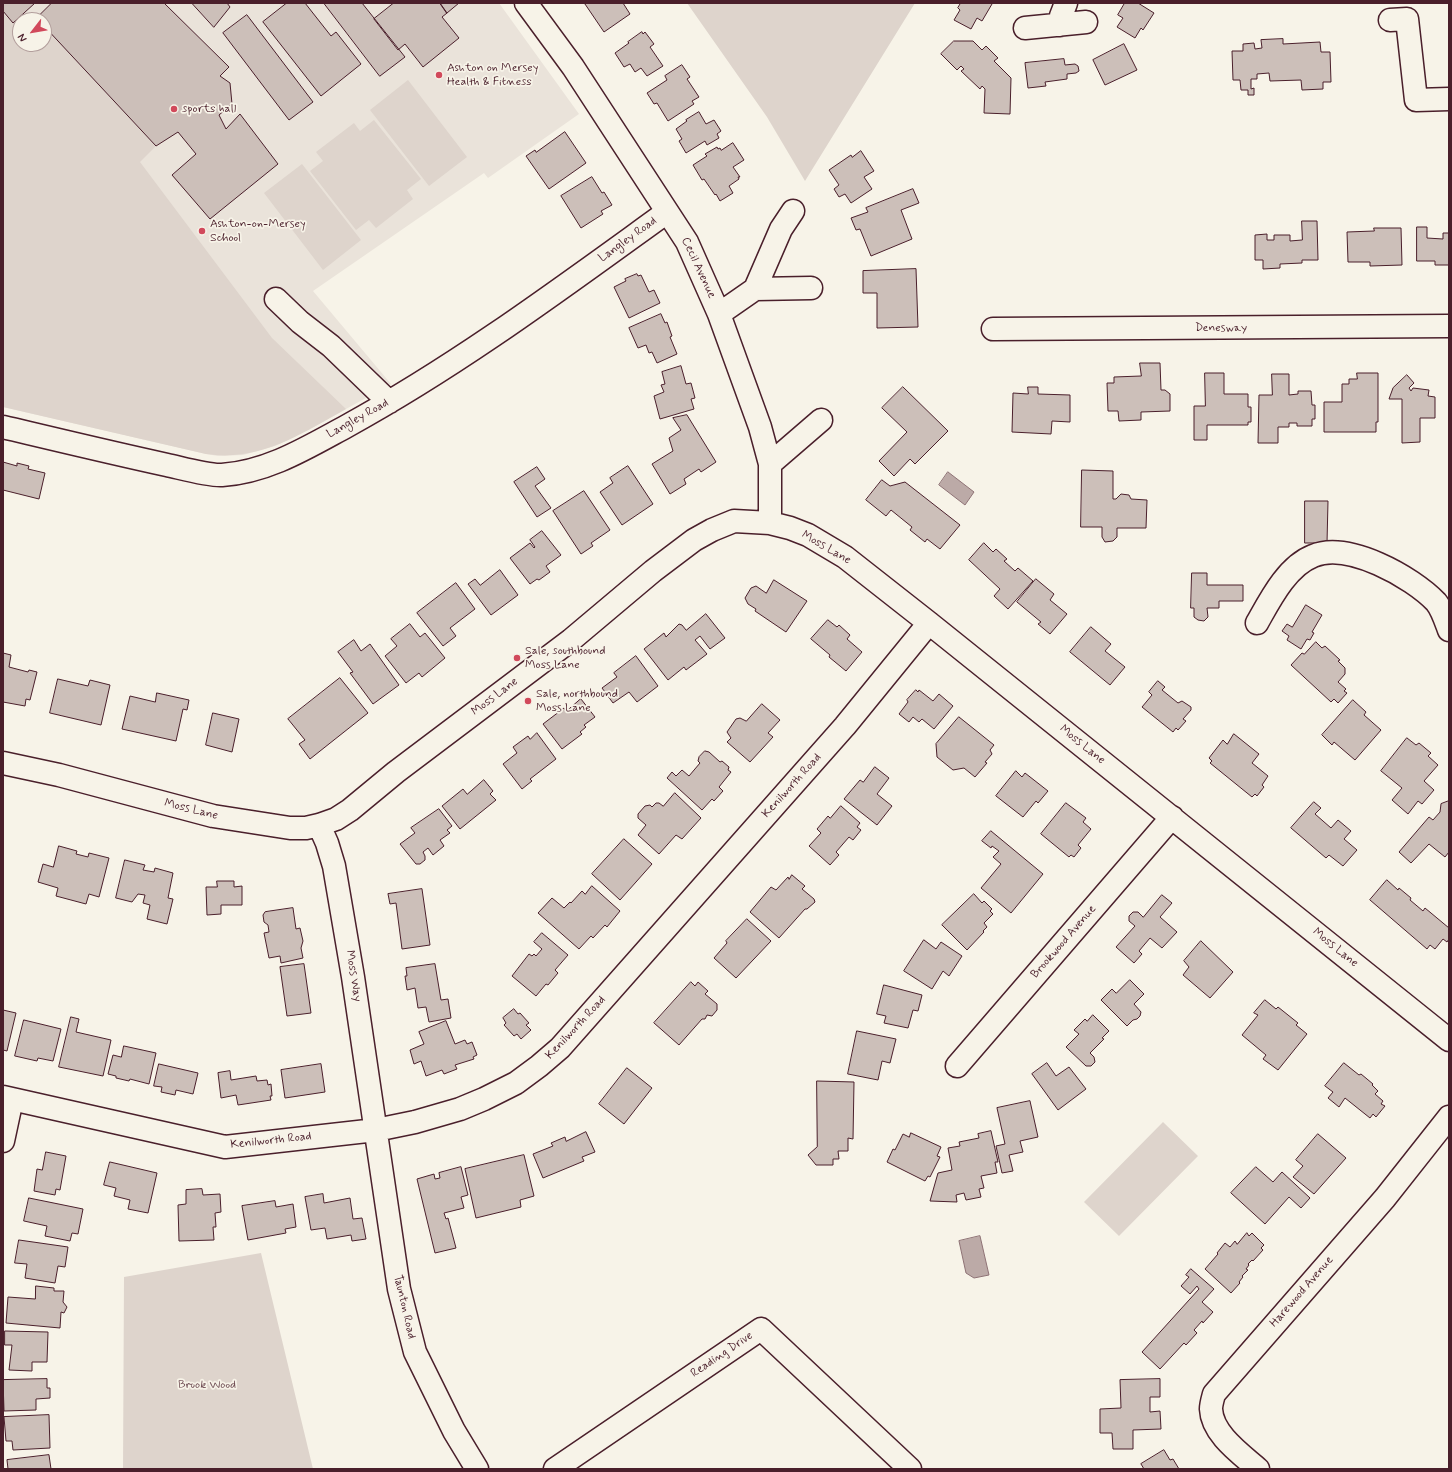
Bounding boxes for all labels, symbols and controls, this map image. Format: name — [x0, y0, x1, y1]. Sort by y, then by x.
north arrow — [12, 12, 52, 52]
text: N — [15, 31, 30, 44]
place label: Ashton on Mersey Health & Fitness — [447, 61, 538, 89]
marker: Ashton on Mersey Health & Fitness — [434, 70, 444, 80]
place label: sports hall — [182, 102, 236, 116]
marker: sports hall — [169, 104, 179, 114]
street label: Langley Road — [596, 214, 660, 266]
place label: Ashton-on-Mersey School — [210, 217, 306, 245]
marker: Ashton-on-Mersey School — [197, 226, 207, 236]
street label: Cecil Avenue — [678, 235, 718, 301]
street label: Denesway — [1195, 321, 1247, 335]
street label: Langley Road — [325, 396, 391, 442]
street label: Moss Lane — [799, 528, 853, 568]
place label: Sale, southbound Moss Lane — [525, 644, 605, 672]
marker: Sale, southbound Moss Lane — [512, 653, 522, 663]
street label: Moss Lane — [469, 675, 521, 719]
place label: Sale, northbound Moss Lane — [536, 687, 618, 715]
marker: Sale, northbound Moss Lane — [523, 696, 533, 706]
street label: Moss Lane — [1056, 722, 1108, 768]
street label: Kenilworth Road — [759, 751, 825, 821]
street label: Moss Lane — [163, 796, 219, 824]
street label: Brookwood Avenue — [1028, 902, 1100, 982]
street label: Moss Lane — [1309, 925, 1361, 971]
street label: Moss Way — [342, 949, 364, 1003]
street label: Kenilworth Road — [543, 993, 609, 1063]
street label: Kenilworth Road — [230, 1130, 312, 1152]
street label: Harewood Avenue — [1267, 1253, 1337, 1331]
street label: Taunton Road — [390, 1273, 418, 1341]
street label: Reading Drive — [688, 1329, 756, 1381]
park label: Brook Wood — [178, 1378, 236, 1392]

